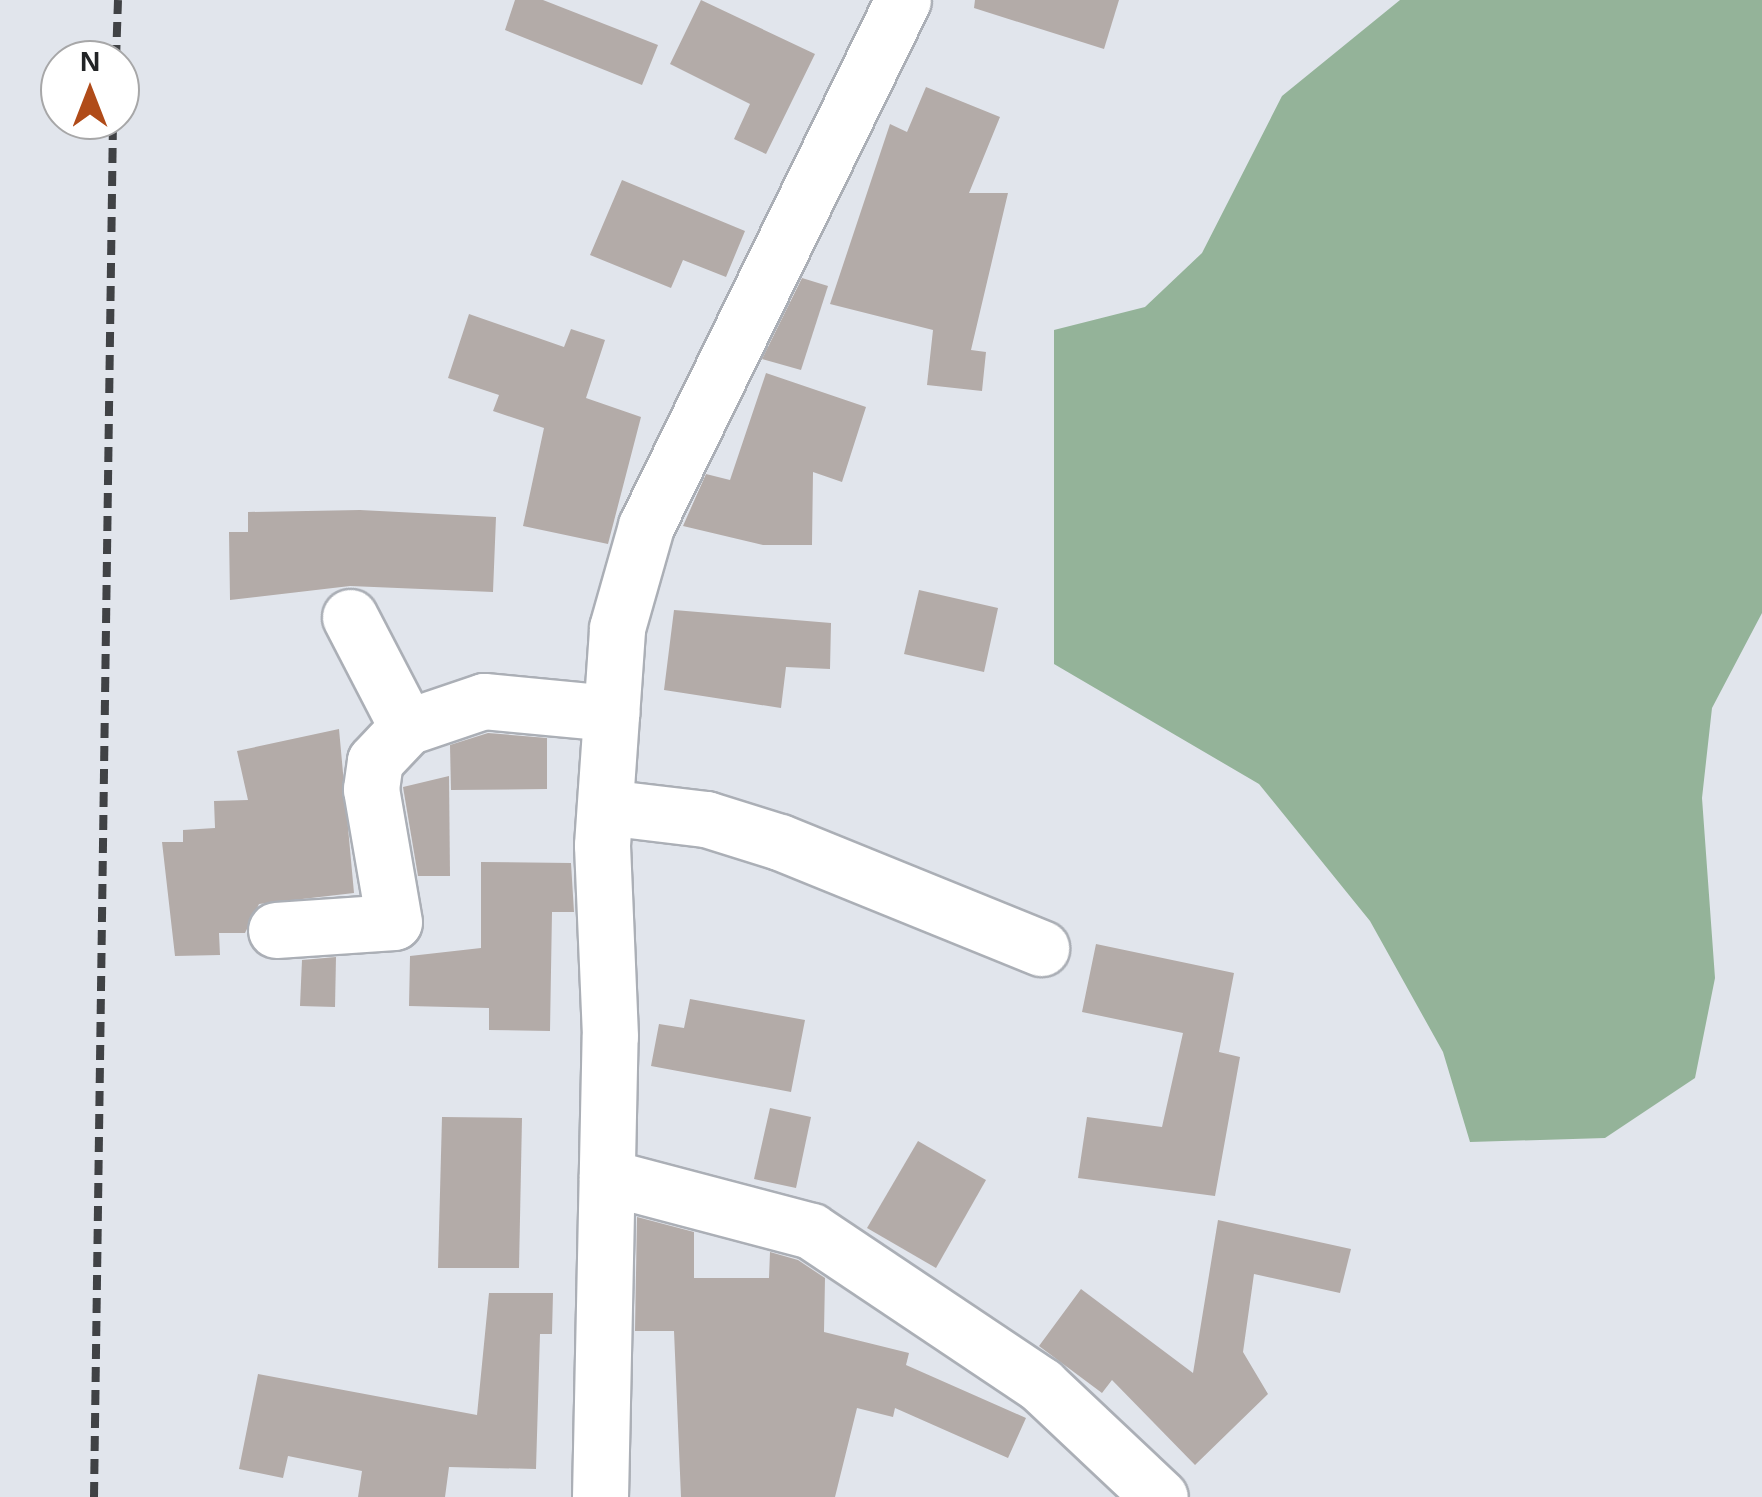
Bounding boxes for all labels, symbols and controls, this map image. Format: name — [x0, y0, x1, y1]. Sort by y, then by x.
north arrow — [40, 40, 140, 140]
text: N — [80, 46, 100, 77]

